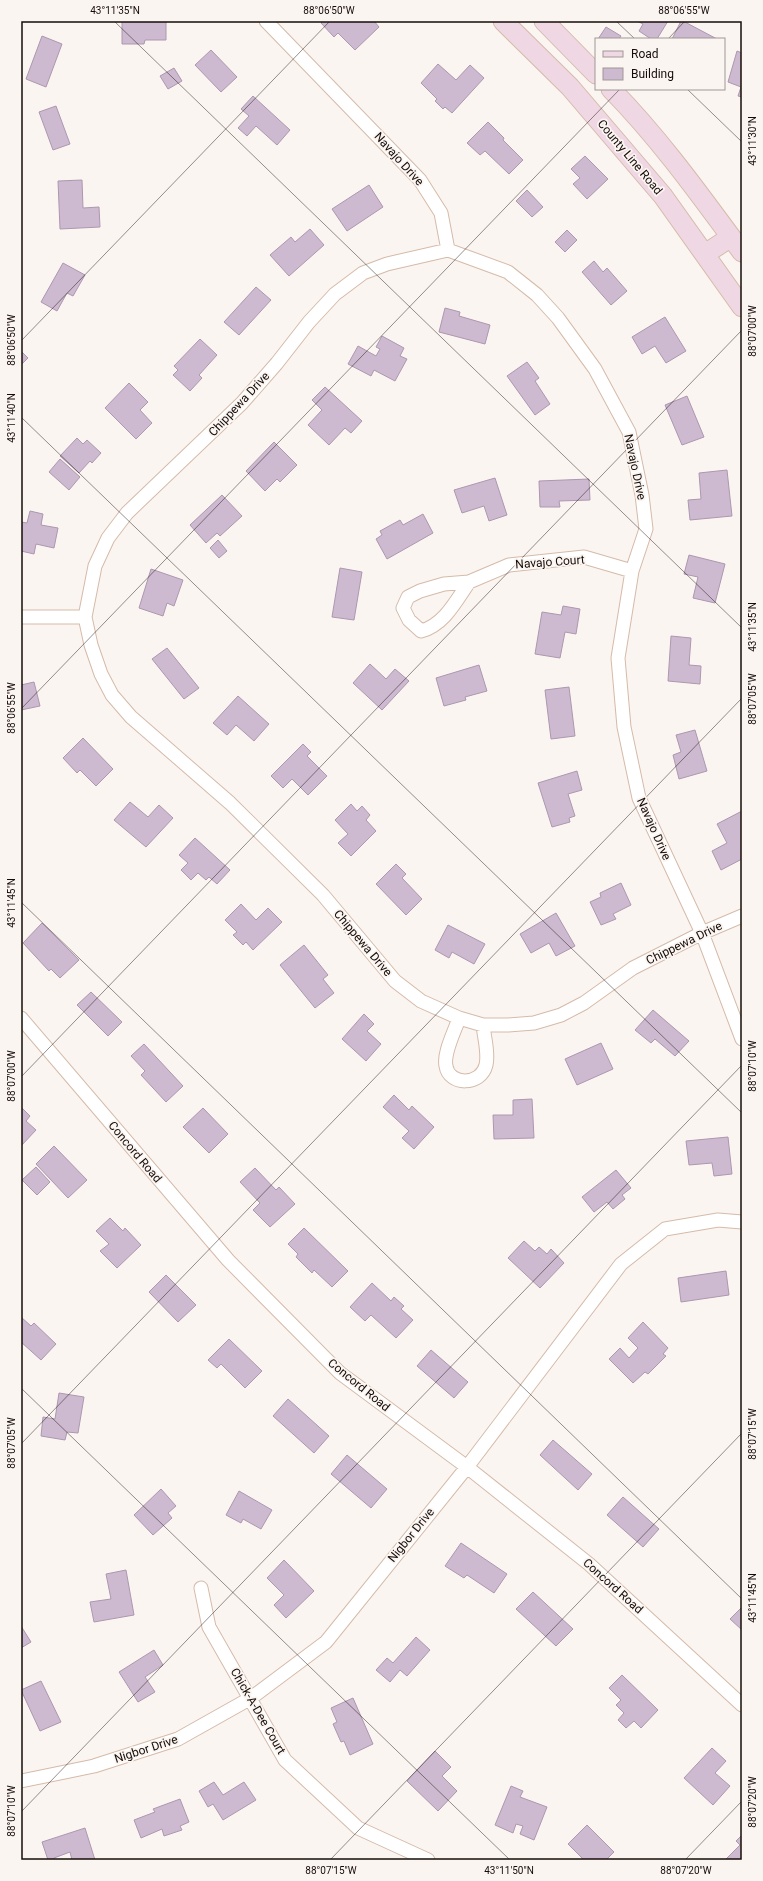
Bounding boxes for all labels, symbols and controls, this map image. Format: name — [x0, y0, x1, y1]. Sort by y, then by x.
text: 43°11'35"N — [90, 5, 140, 16]
text: 88°06'50"W — [303, 5, 355, 16]
text: 88°06'55"W — [658, 5, 710, 16]
legend — [595, 38, 725, 90]
text: Road — [631, 47, 659, 61]
text: Building — [631, 67, 674, 81]
text: 43°11'30"N — [747, 116, 758, 166]
street label: County Line Road — [595, 117, 665, 197]
street label: Navajo Drive — [371, 129, 427, 189]
text: 88°07'00"W — [747, 305, 758, 357]
text: 88°06'50"W — [6, 314, 17, 366]
street label: Chippewa Drive — [206, 369, 272, 439]
text: 43°11'40"N — [6, 393, 17, 443]
street label: Navajo Drive — [621, 433, 649, 501]
street label: Navajo Court — [515, 553, 585, 571]
text: 43°11'35"N — [747, 602, 758, 652]
text: 88°07'05"W — [747, 673, 758, 725]
text: 88°06'55"W — [6, 682, 17, 734]
street label: Navajo Drive — [634, 796, 674, 862]
text: 43°11'45"N — [6, 878, 17, 928]
street label: Chippewa Drive — [331, 907, 395, 979]
street label: Chippewa Drive — [644, 919, 724, 967]
text: 88°07'10"W — [747, 1040, 758, 1092]
text: 88°07'00"W — [6, 1050, 17, 1102]
street label: Concord Road — [105, 1119, 165, 1185]
street label: Concord Road — [325, 1356, 393, 1414]
text: 88°07'15"W — [747, 1408, 758, 1460]
text: 88°07'05"W — [6, 1417, 17, 1469]
street label: Nigbor Drive — [385, 1505, 437, 1565]
street label: Concord Road — [580, 1555, 646, 1617]
text: 43°11'45"N — [747, 1573, 758, 1623]
street label: Chick-A-Dee Court — [228, 1665, 288, 1757]
street label: Nigbor Drive — [113, 1732, 179, 1766]
text: 88°07'20"W — [747, 1776, 758, 1828]
text: 88°07'10"W — [6, 1785, 17, 1837]
text: 88°07'15"W — [305, 1865, 357, 1876]
text: 43°11'50"N — [484, 1865, 534, 1876]
text: 88°07'20"W — [660, 1865, 712, 1876]

